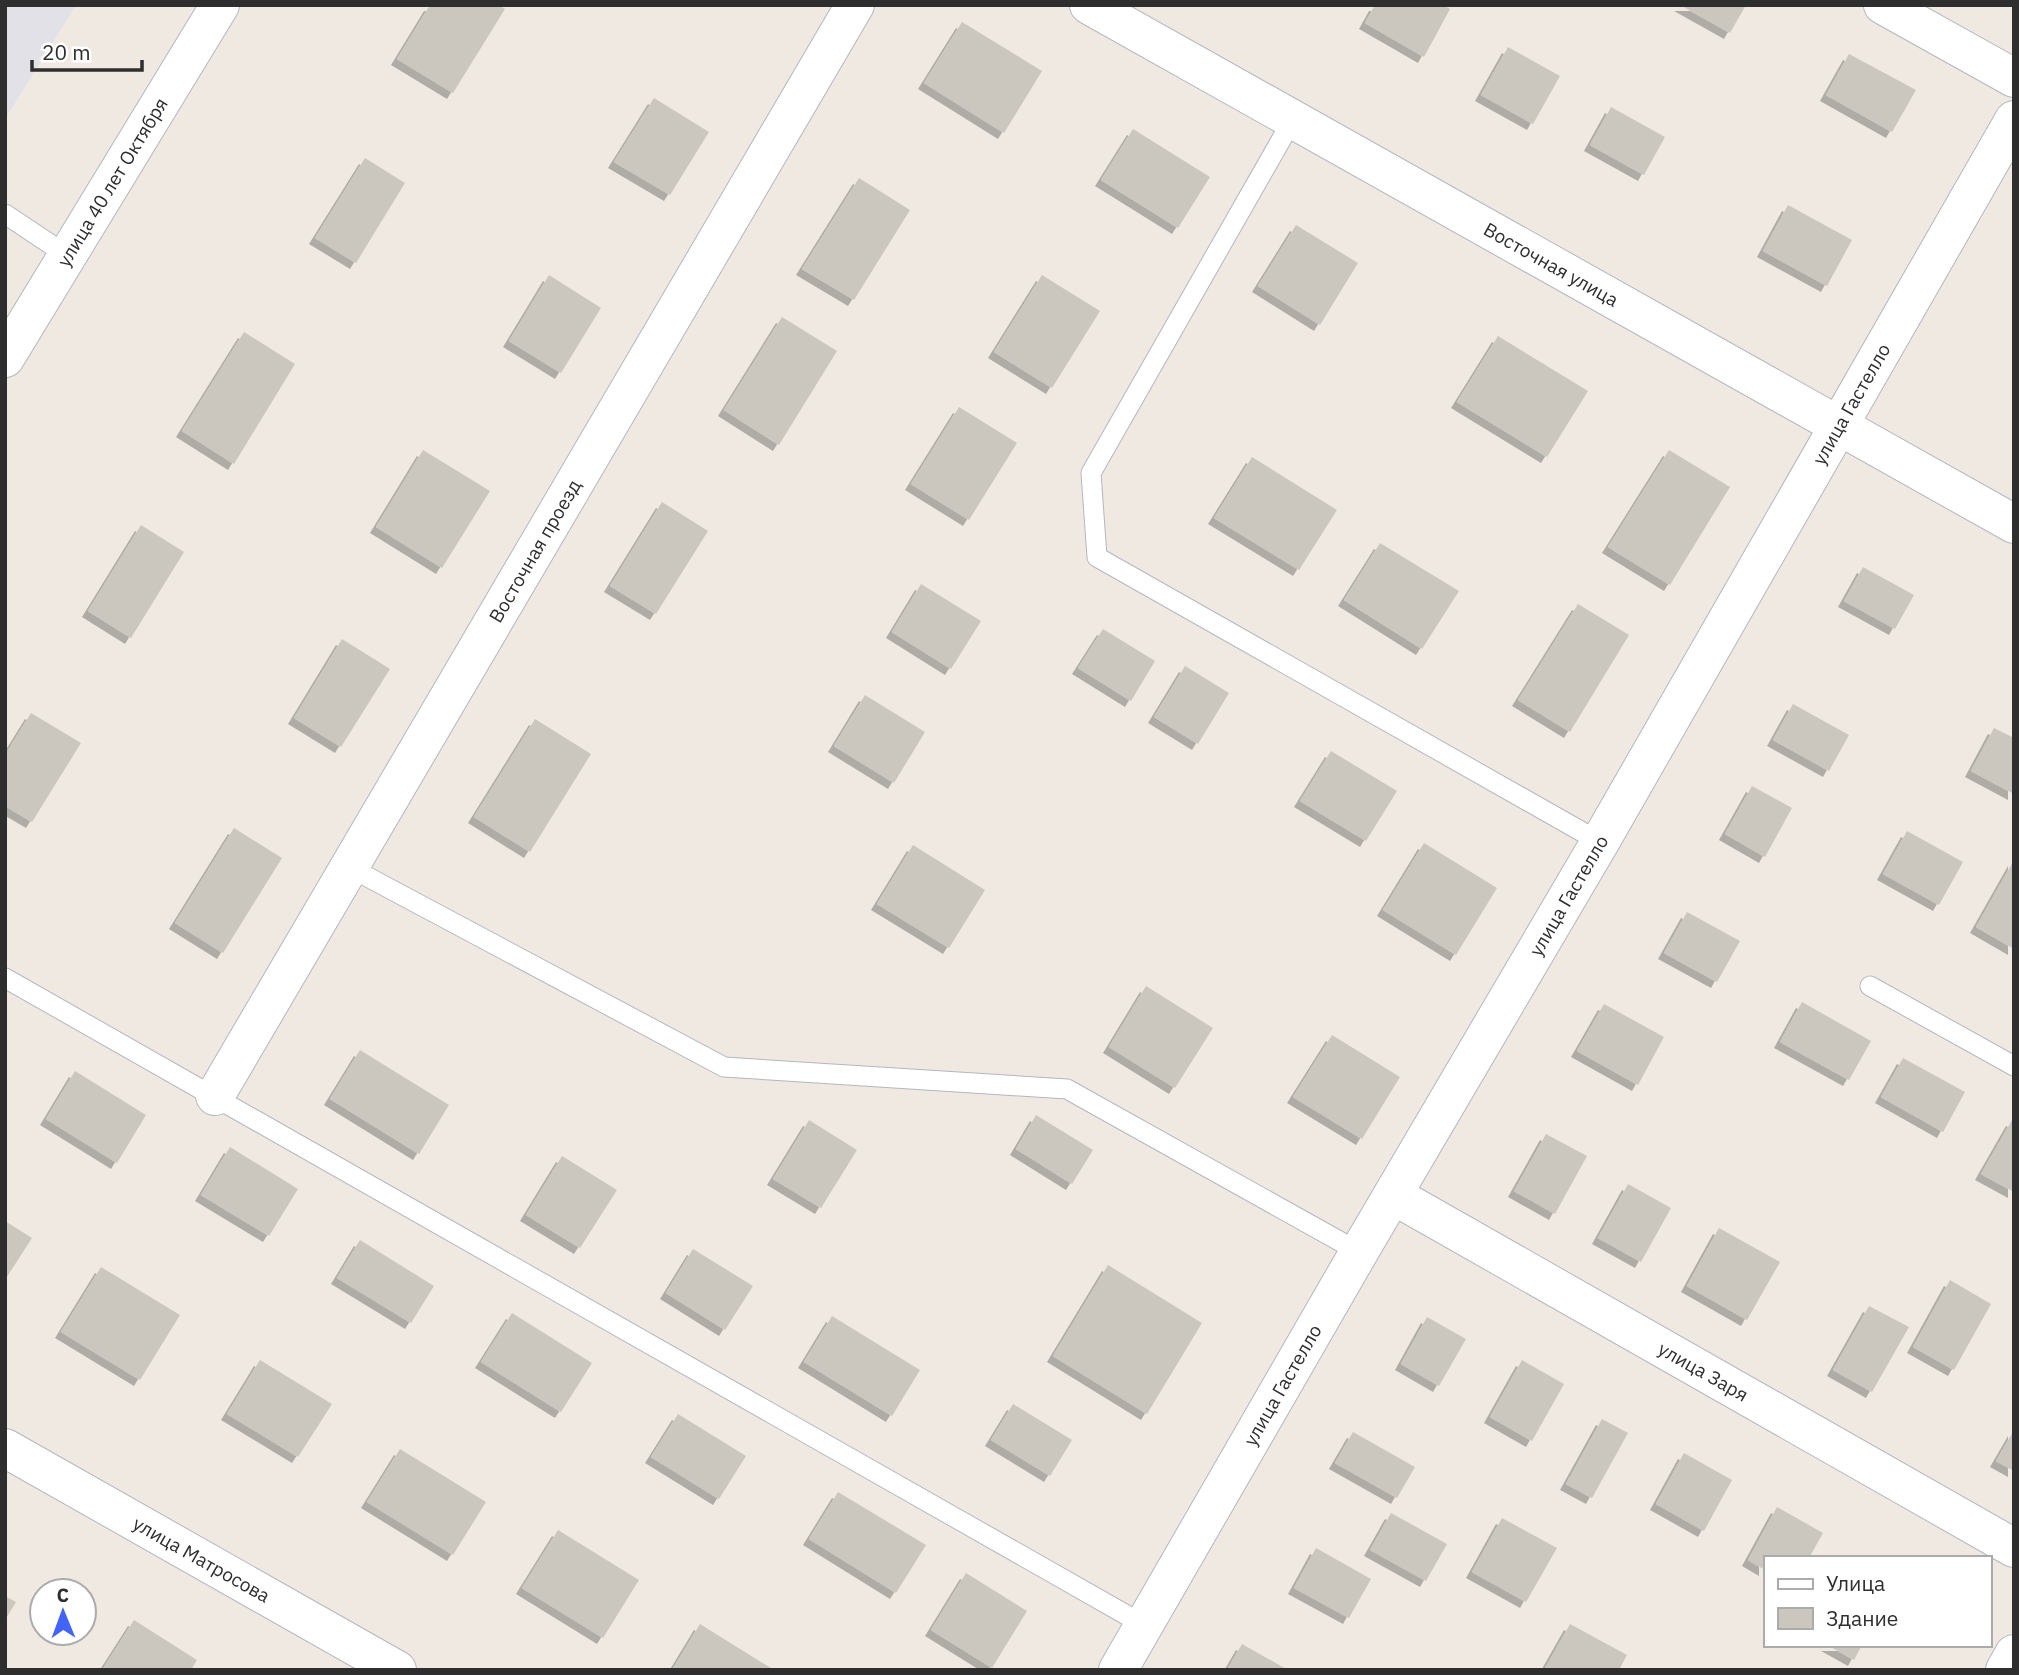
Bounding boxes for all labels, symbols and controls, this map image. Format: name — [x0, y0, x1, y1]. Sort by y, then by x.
scale bar — [32, 28, 142, 72]
text: 20 m — [42, 38, 91, 66]
street label: улица 40 лет Октября — [52, 93, 173, 271]
street label: Восточная улица — [1479, 217, 1623, 312]
street label: улица Гастелло — [1807, 339, 1895, 469]
street label: Восточная проезд — [483, 475, 586, 627]
street label: улица Гастелло — [1524, 831, 1613, 960]
street label: улица Гастелло — [1238, 1320, 1327, 1450]
street label: улица Заря — [1654, 1336, 1753, 1407]
street label: улица Матросова — [129, 1511, 274, 1608]
legend — [1764, 1556, 1991, 1647]
text: Улица — [1826, 1569, 1885, 1597]
north arrow — [28, 1577, 98, 1647]
text: С — [56, 1583, 69, 1607]
text: Здание — [1826, 1604, 1898, 1632]

